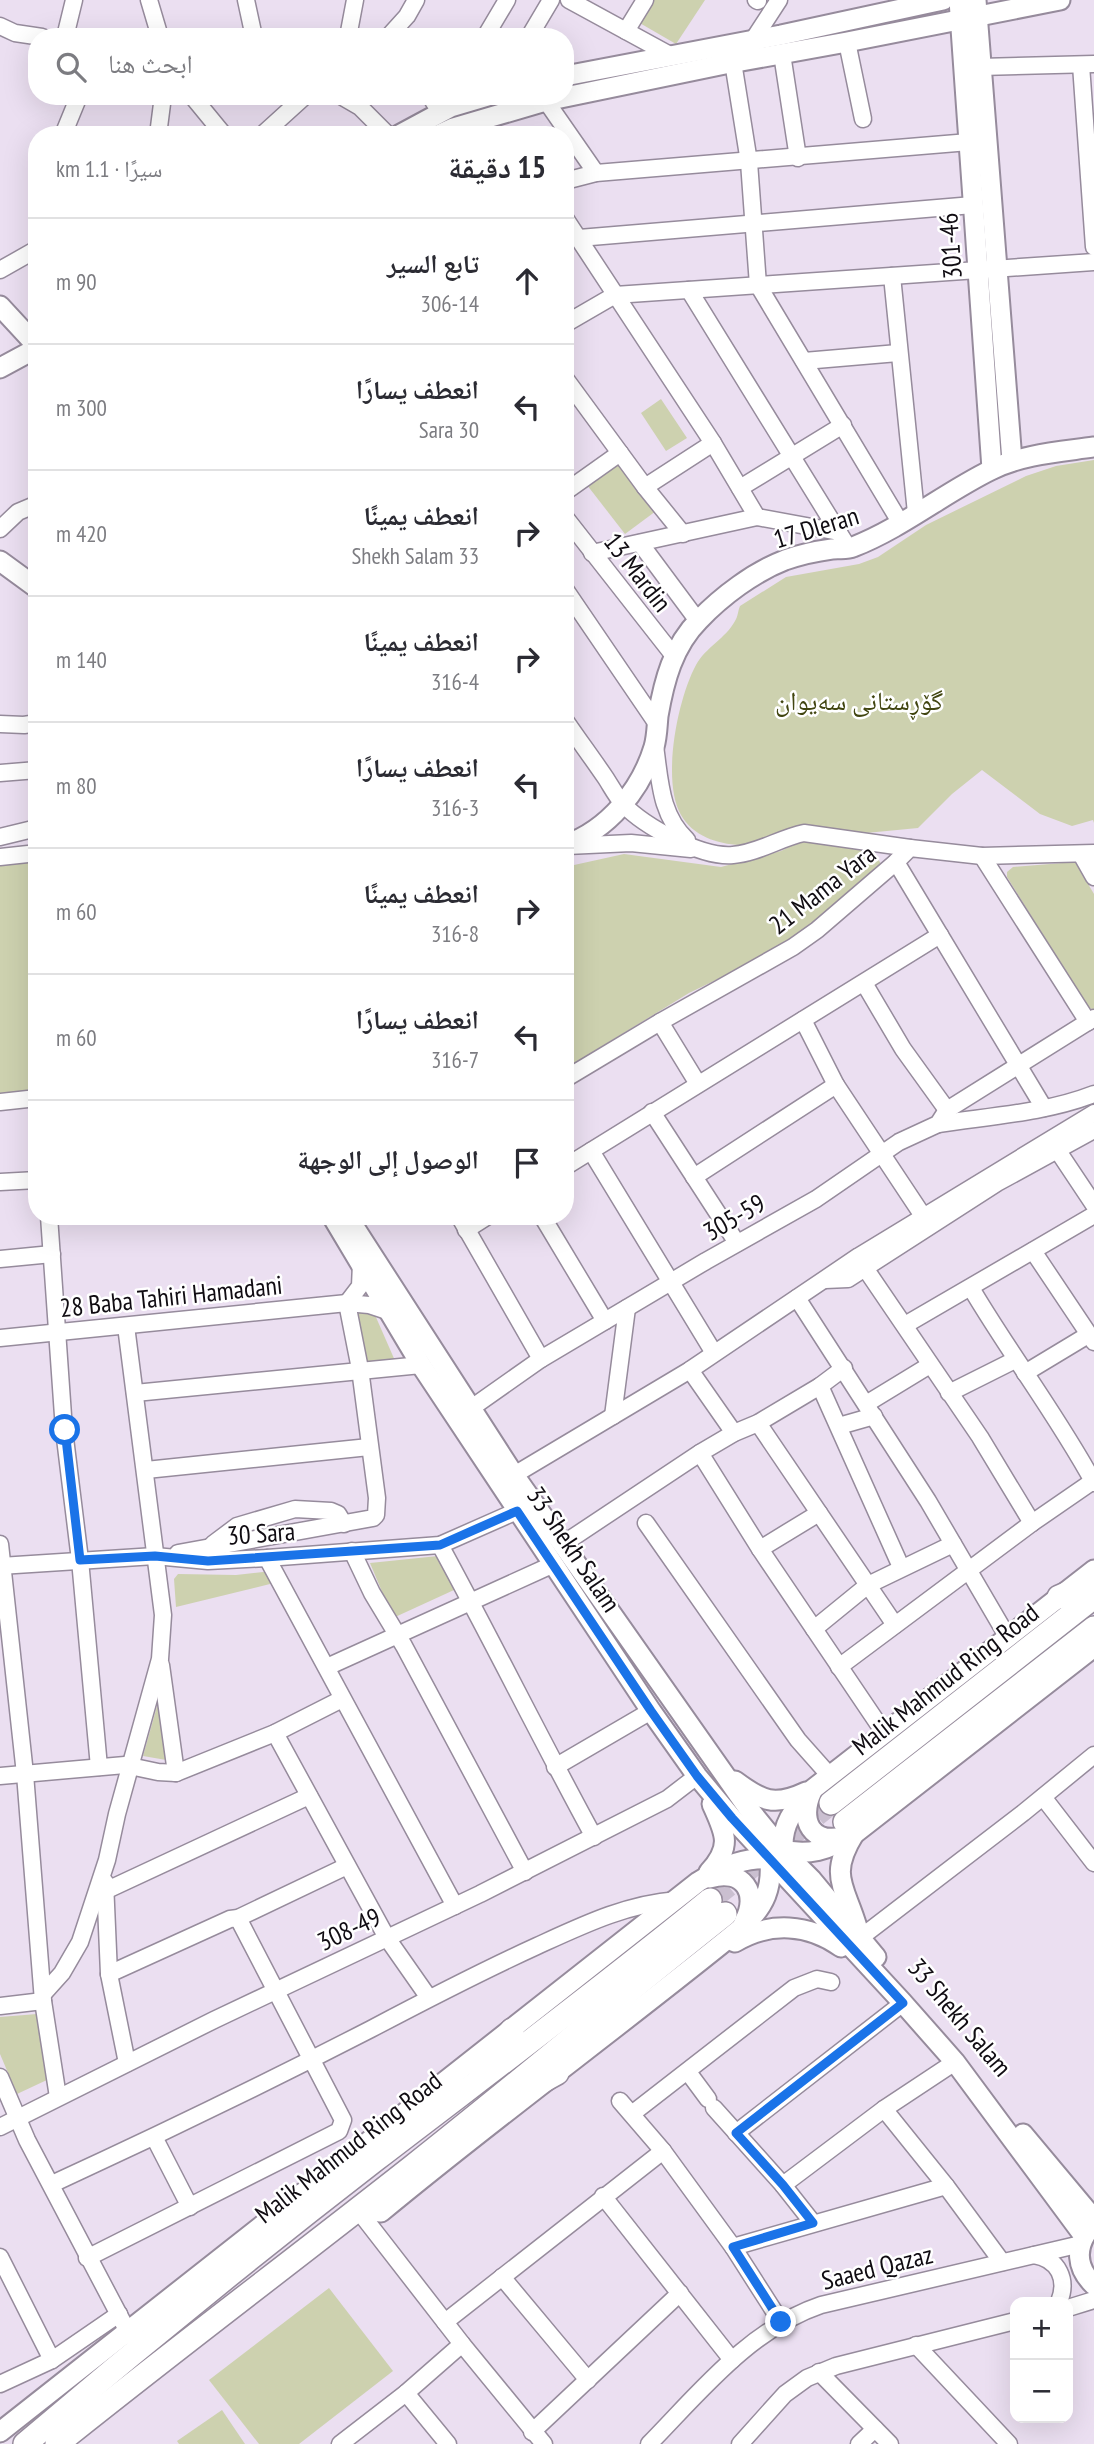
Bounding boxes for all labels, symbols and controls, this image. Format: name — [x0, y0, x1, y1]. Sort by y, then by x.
search box — [28, 28, 574, 105]
text: ابحث هنا — [108, 47, 193, 80]
icon: search — [52, 48, 90, 86]
text: 15 دقيقة — [448, 147, 546, 186]
text: سيرًا · 1.1 km — [56, 154, 162, 183]
street label: 301-46 — [931, 212, 969, 280]
text: تابع السير — [387, 247, 479, 280]
icon: ahead — [508, 262, 546, 300]
text: 90 m — [56, 267, 97, 296]
text: 306-14 — [421, 289, 479, 318]
text: انعطف يسارًا — [356, 373, 479, 406]
icon: left — [508, 388, 546, 426]
text: 300 m — [56, 393, 107, 422]
text: 30 Sara — [419, 415, 479, 444]
street label: 17 Dleran — [769, 498, 863, 556]
text: انعطف يمينًا — [363, 499, 479, 532]
icon: right — [508, 514, 546, 552]
text: 420 m — [56, 519, 107, 548]
street label: 13 Mardin — [597, 526, 679, 618]
text: 33 Shekh Salam — [351, 541, 479, 570]
text: انعطف يمينًا — [363, 625, 479, 658]
icon: right — [508, 640, 546, 678]
text: 140 m — [56, 645, 107, 674]
text: 316-4 — [431, 667, 479, 696]
park label: گۆڕستانی سەیوان — [775, 684, 943, 720]
text: انعطف يسارًا — [356, 751, 479, 784]
icon: left — [508, 766, 546, 804]
text: 80 m — [56, 771, 97, 800]
text: 316-3 — [431, 793, 479, 822]
street label: 21 Mama Yara — [762, 837, 882, 941]
text: انعطف يمينًا — [363, 877, 479, 910]
icon: right — [508, 892, 546, 930]
text: 60 m — [56, 897, 97, 926]
text: 316-8 — [431, 919, 479, 948]
text: انعطف يسارًا — [356, 1003, 479, 1036]
icon: left — [508, 1018, 546, 1056]
text: 60 m — [56, 1023, 97, 1052]
text: 316-7 — [431, 1045, 479, 1074]
text: الوصول إلى الوجهة — [297, 1143, 479, 1176]
icon: arrive — [508, 1144, 546, 1182]
street label: 305-59 — [697, 1186, 771, 1248]
street label: 28 Baba Tahiri Hamadani — [58, 1268, 284, 1324]
route start — [49, 1414, 80, 1445]
street label: 33 Shekh Salam — [520, 1480, 628, 1618]
street label: 30 Sara — [226, 1514, 296, 1552]
street label: Malik Mahmud Ring Road — [845, 1596, 1045, 1762]
street label: 308-49 — [312, 1900, 386, 1958]
street label: 33 Shekh Salam — [901, 1951, 1019, 2083]
street label: Malik Mahmud Ring Road — [248, 2064, 448, 2230]
street label: Saaed Qazaz — [818, 2237, 936, 2297]
map controls — [1010, 2297, 1073, 2423]
button: + — [1010, 2297, 1073, 2360]
route end — [765, 2306, 796, 2337]
button: − — [1010, 2360, 1073, 2423]

